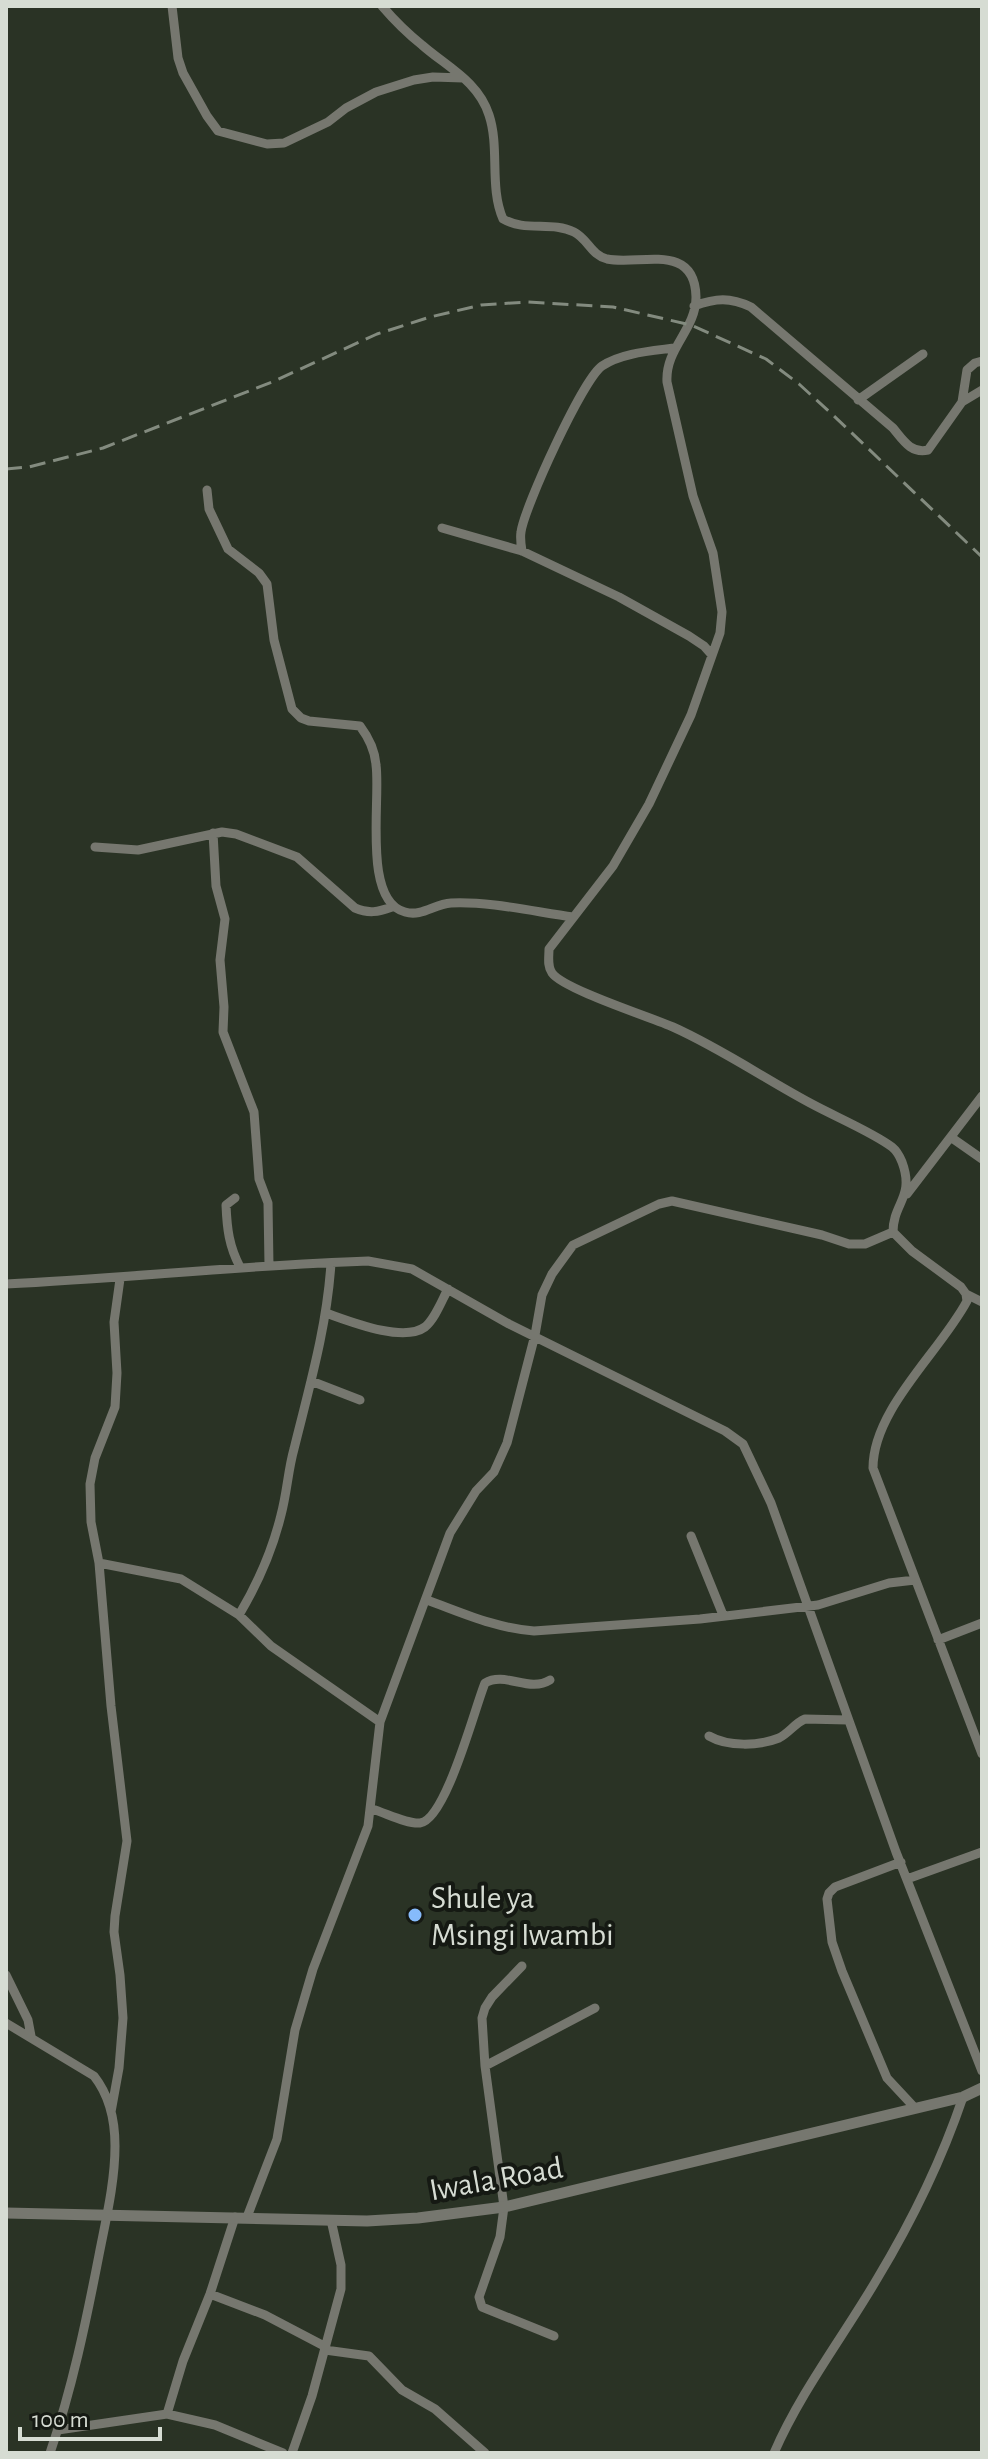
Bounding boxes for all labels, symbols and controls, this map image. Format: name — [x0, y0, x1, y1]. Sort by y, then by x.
place label: Shule ya Msingi Iwambi — [431, 1882, 614, 1951]
marker: Shule ya Msingi Iwambi — [406, 1906, 424, 1924]
street label: Iwala Road — [427, 2152, 565, 2206]
scale bar — [20, 2391, 160, 2441]
text: 100 m — [32, 2408, 89, 2432]

